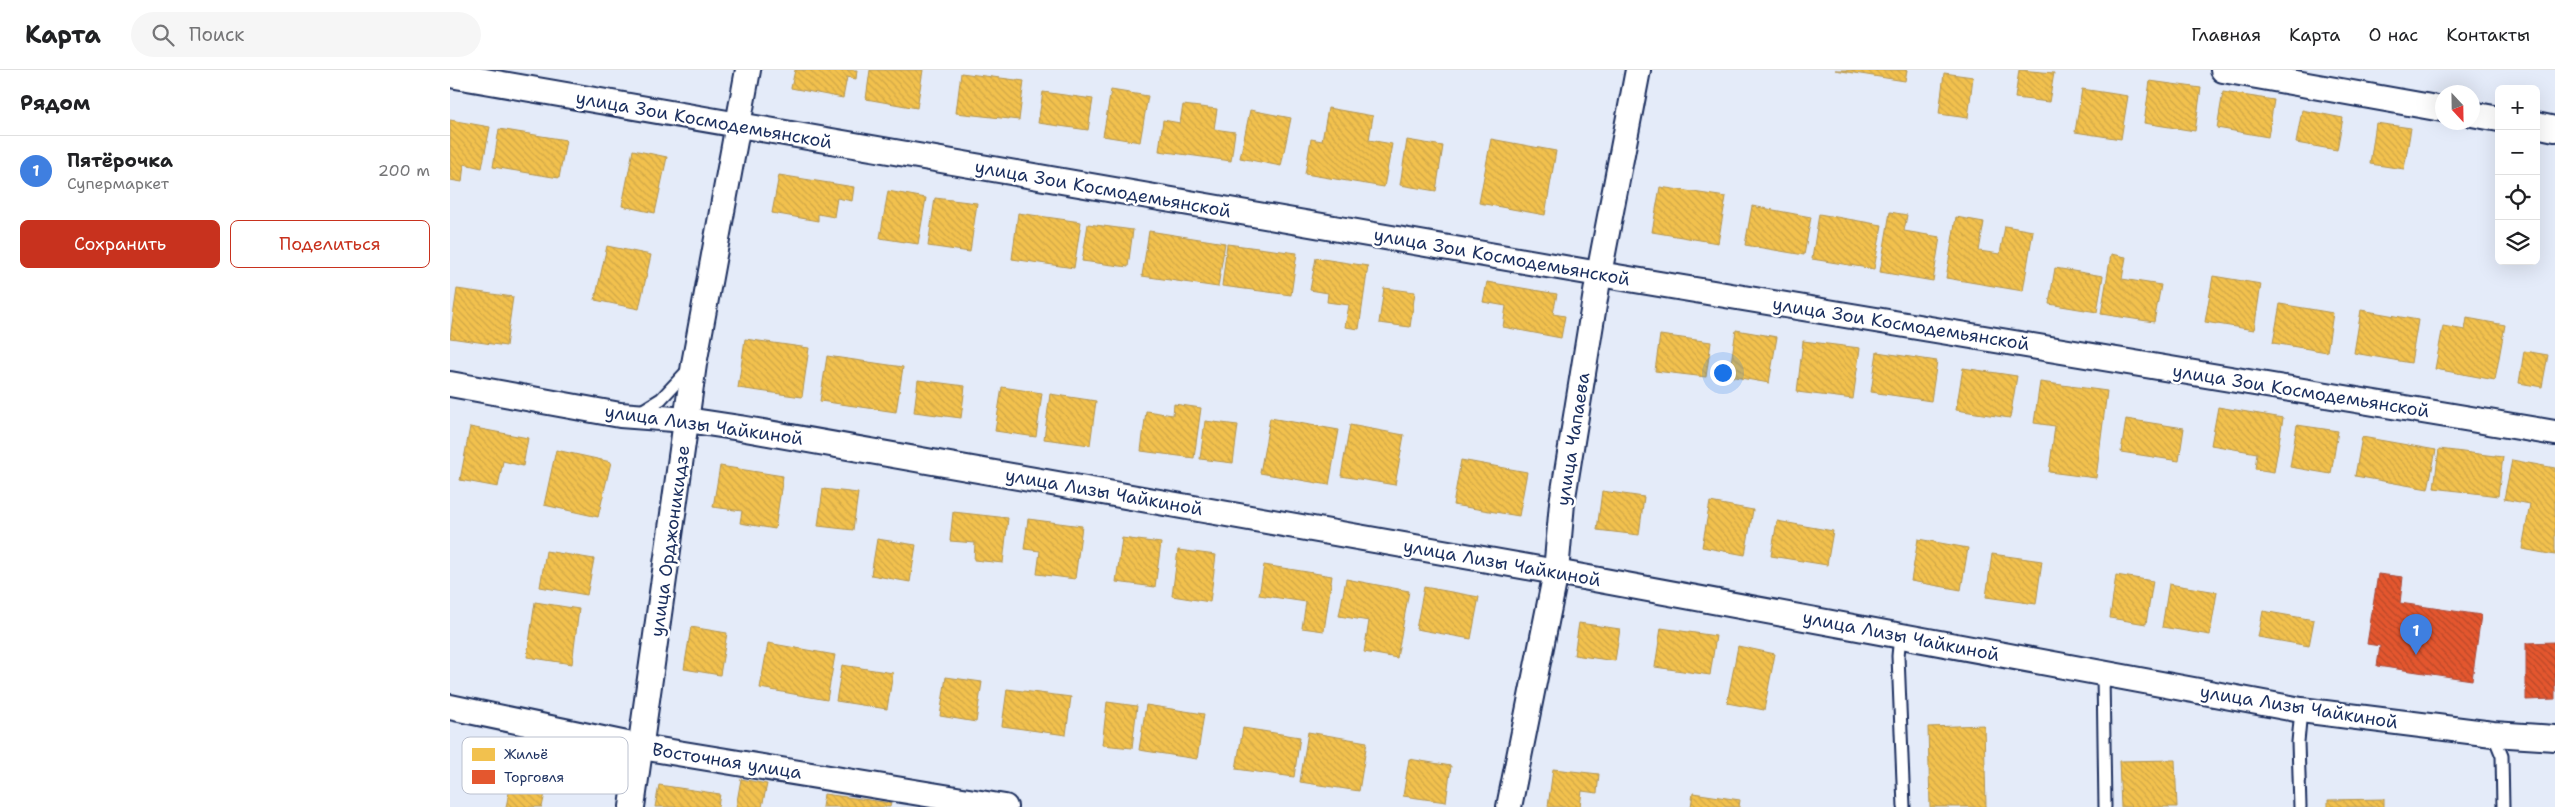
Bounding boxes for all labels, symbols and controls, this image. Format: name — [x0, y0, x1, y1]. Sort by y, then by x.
search box — [131, 12, 481, 57]
text: Карта — [25, 19, 101, 51]
icon: search — [149, 21, 177, 49]
text: Поиск — [189, 22, 244, 47]
text: Главная — [2191, 23, 2261, 47]
text: Карта — [2289, 23, 2341, 47]
text: О нас — [2369, 23, 2418, 47]
text: Контакты — [2446, 23, 2530, 47]
north arrow — [2435, 85, 2480, 130]
map controls — [2495, 85, 2540, 265]
button: + — [2495, 85, 2540, 130]
street label: улица Зои Космодемьянской — [574, 86, 834, 154]
text: Рядом — [20, 89, 90, 117]
button: − — [2495, 130, 2540, 175]
text: Пятёрочка — [67, 148, 173, 173]
street label: улица Зои Космодемьянской — [973, 155, 1233, 223]
text: 1 — [32, 160, 40, 181]
text: 200 m — [378, 160, 430, 181]
text: Супермаркет — [67, 173, 169, 194]
button: locate — [2495, 175, 2540, 220]
button: Сохранить — [20, 220, 220, 268]
button: Поделиться — [230, 220, 430, 268]
button: layers — [2495, 220, 2540, 265]
street label: улица Зои Космодемьянской — [1372, 223, 1632, 291]
street label: улица Зои Космодемьянской — [1771, 292, 2031, 356]
street label: улица Зои Космодемьянской — [2171, 359, 2431, 423]
your location — [1710, 360, 1736, 386]
street label: улица Чапаева — [1551, 371, 1595, 507]
street label: улица Лизы Чайкиной — [603, 399, 805, 451]
street label: улица Орджоникидзе — [645, 444, 695, 638]
street label: улица Лизы Чайкиной — [1003, 463, 1205, 521]
street label: улица Лизы Чайкиной — [1401, 534, 1603, 592]
street label: улица Лизы Чайкиной — [1800, 605, 2002, 667]
pin: 1 — [2400, 614, 2432, 655]
street label: улица Лизы Чайкиной — [2198, 679, 2400, 735]
legend — [462, 737, 628, 794]
street label: Восточная улица — [650, 737, 804, 785]
text: Жильё — [504, 745, 548, 763]
text: Торговля — [504, 768, 564, 786]

